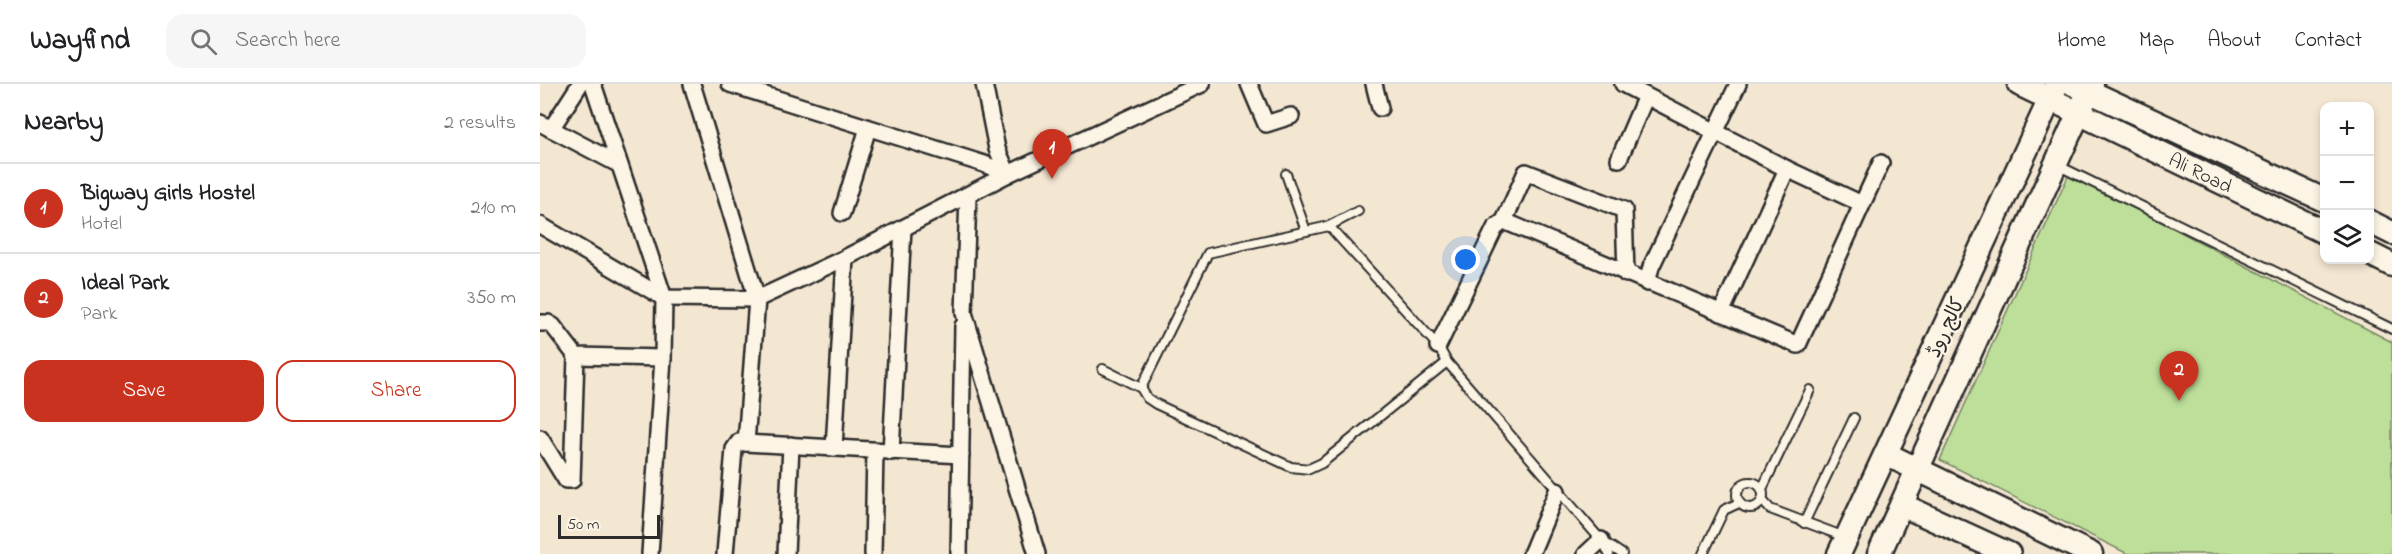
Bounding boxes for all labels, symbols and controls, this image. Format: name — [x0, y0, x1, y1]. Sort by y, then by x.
search box — [166, 14, 586, 68]
text: Wayfind — [30, 21, 130, 62]
icon: search — [187, 25, 220, 58]
text: Search here — [235, 25, 340, 57]
text: Home — [2057, 26, 2106, 56]
text: Map — [2139, 26, 2174, 56]
text: About — [2207, 26, 2261, 56]
text: Contact — [2294, 26, 2362, 56]
map controls — [2320, 102, 2374, 264]
button: + — [2320, 102, 2374, 156]
text: Nearby — [24, 104, 103, 142]
text: 2 results — [444, 109, 516, 138]
pin: 1 — [1032, 130, 1072, 179]
street label: Ali Road — [2163, 147, 2236, 202]
button: − — [2320, 156, 2374, 210]
text: Bigway Girls Hostel — [81, 178, 255, 210]
text: 1 — [40, 194, 47, 223]
text: 210 m — [471, 194, 516, 223]
text: Hotel — [81, 210, 122, 239]
button: layers — [2320, 210, 2374, 264]
your location — [1451, 245, 1480, 274]
text: Ideal Park — [81, 268, 169, 300]
text: 2 — [39, 284, 48, 313]
text: 350 m — [467, 284, 516, 313]
street label: کالج روڈ — [1921, 293, 1974, 363]
text: Park — [81, 300, 117, 329]
pin: 2 — [2160, 352, 2198, 401]
button: Save — [24, 360, 264, 422]
button: Share — [276, 360, 516, 422]
scale bar — [558, 512, 660, 540]
text: 50 m — [567, 513, 599, 537]

